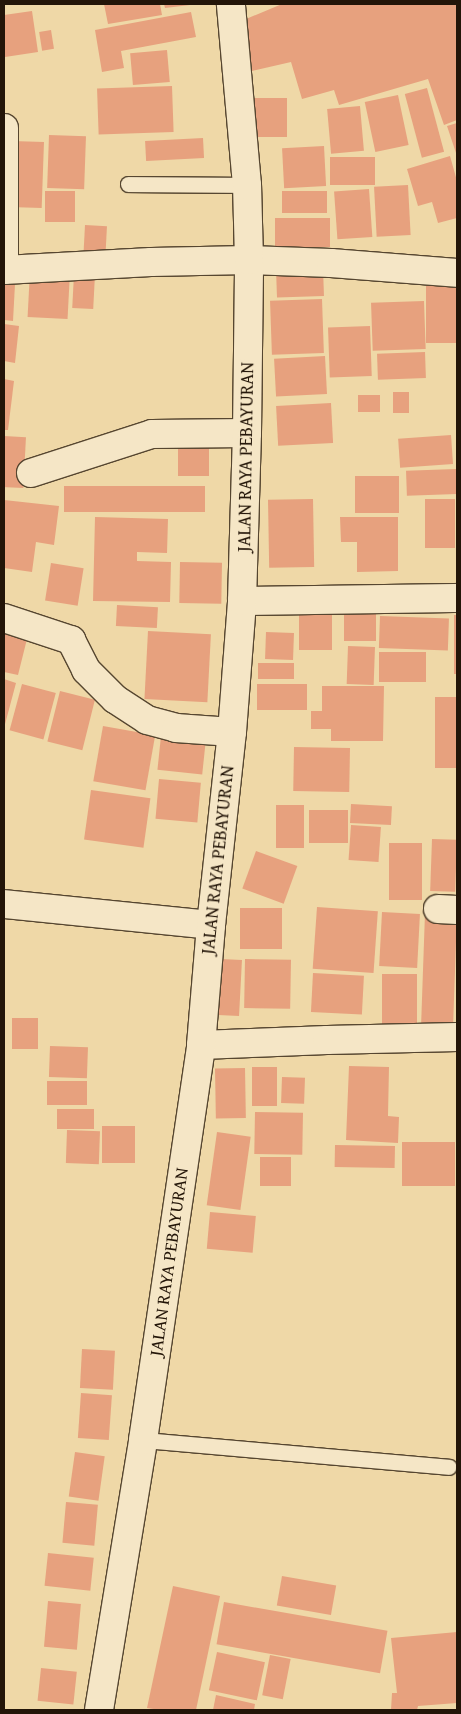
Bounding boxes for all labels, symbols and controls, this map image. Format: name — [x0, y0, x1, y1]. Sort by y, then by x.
street label: JALAN RAYA PEBAYURAN — [234, 362, 258, 552]
street label: JALAN RAYA PEBAYURAN — [197, 764, 239, 956]
street label: JALAN RAYA PEBAYURAN — [145, 1166, 193, 1358]

